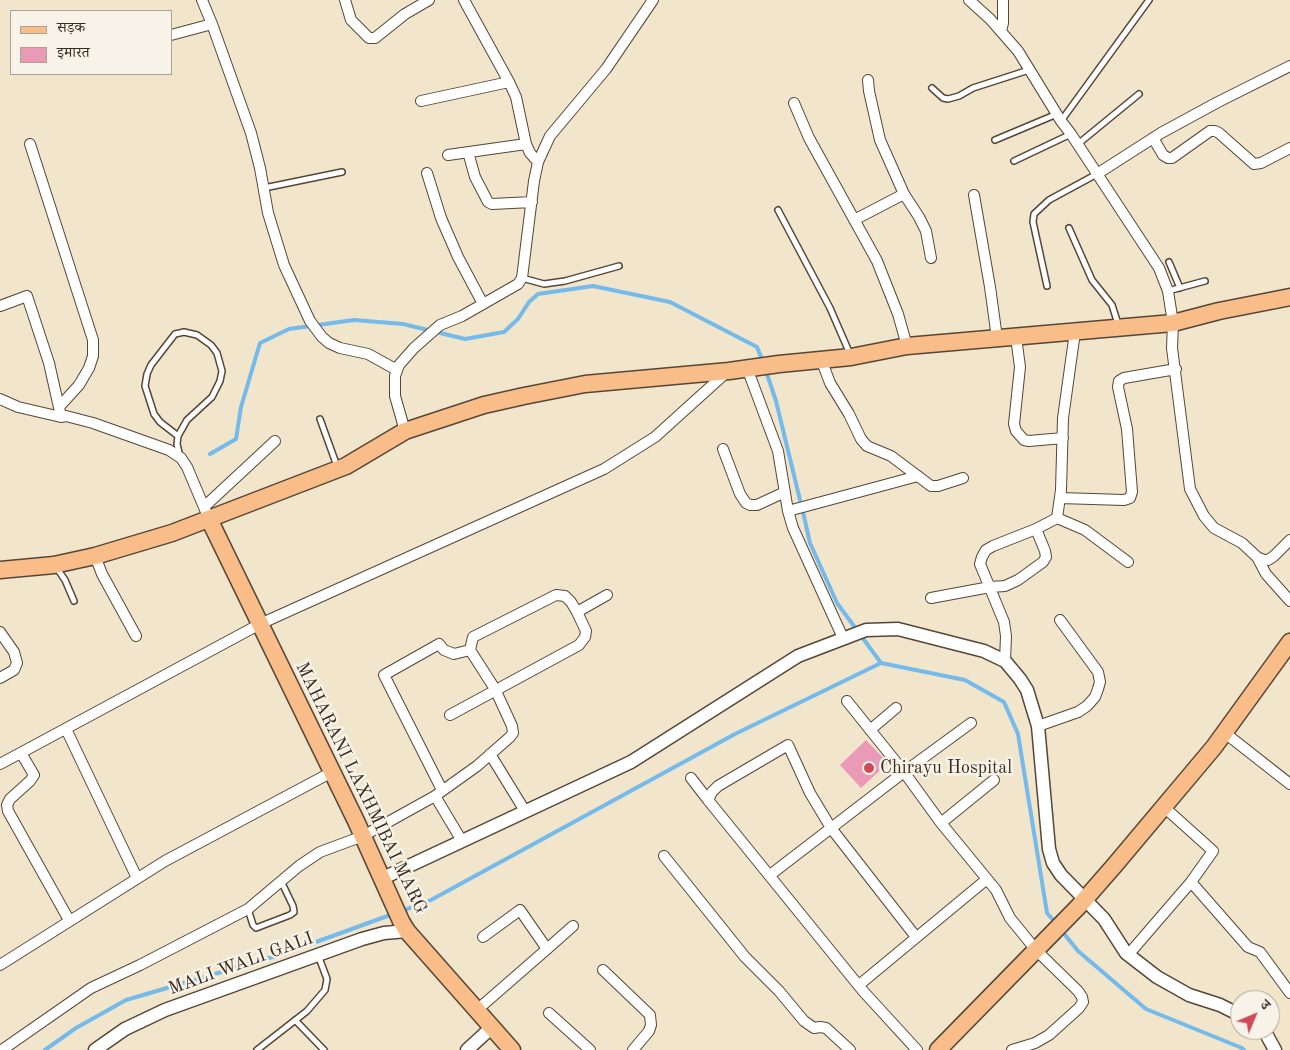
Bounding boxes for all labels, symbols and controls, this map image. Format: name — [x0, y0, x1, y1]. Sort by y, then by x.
legend — [10, 10, 172, 75]
text: सड़क — [57, 21, 85, 36]
text: इमारत — [57, 46, 90, 61]
street label: MAHARANI LAXHMIBAI MARG — [291, 659, 431, 917]
place label: Chirayu Hospital — [880, 757, 1012, 779]
marker: Chirayu Hospital — [862, 761, 876, 775]
street label: MALI WALI GALI — [165, 928, 317, 1000]
north arrow — [1230, 990, 1280, 1040]
text: उ — [1257, 998, 1272, 1013]

